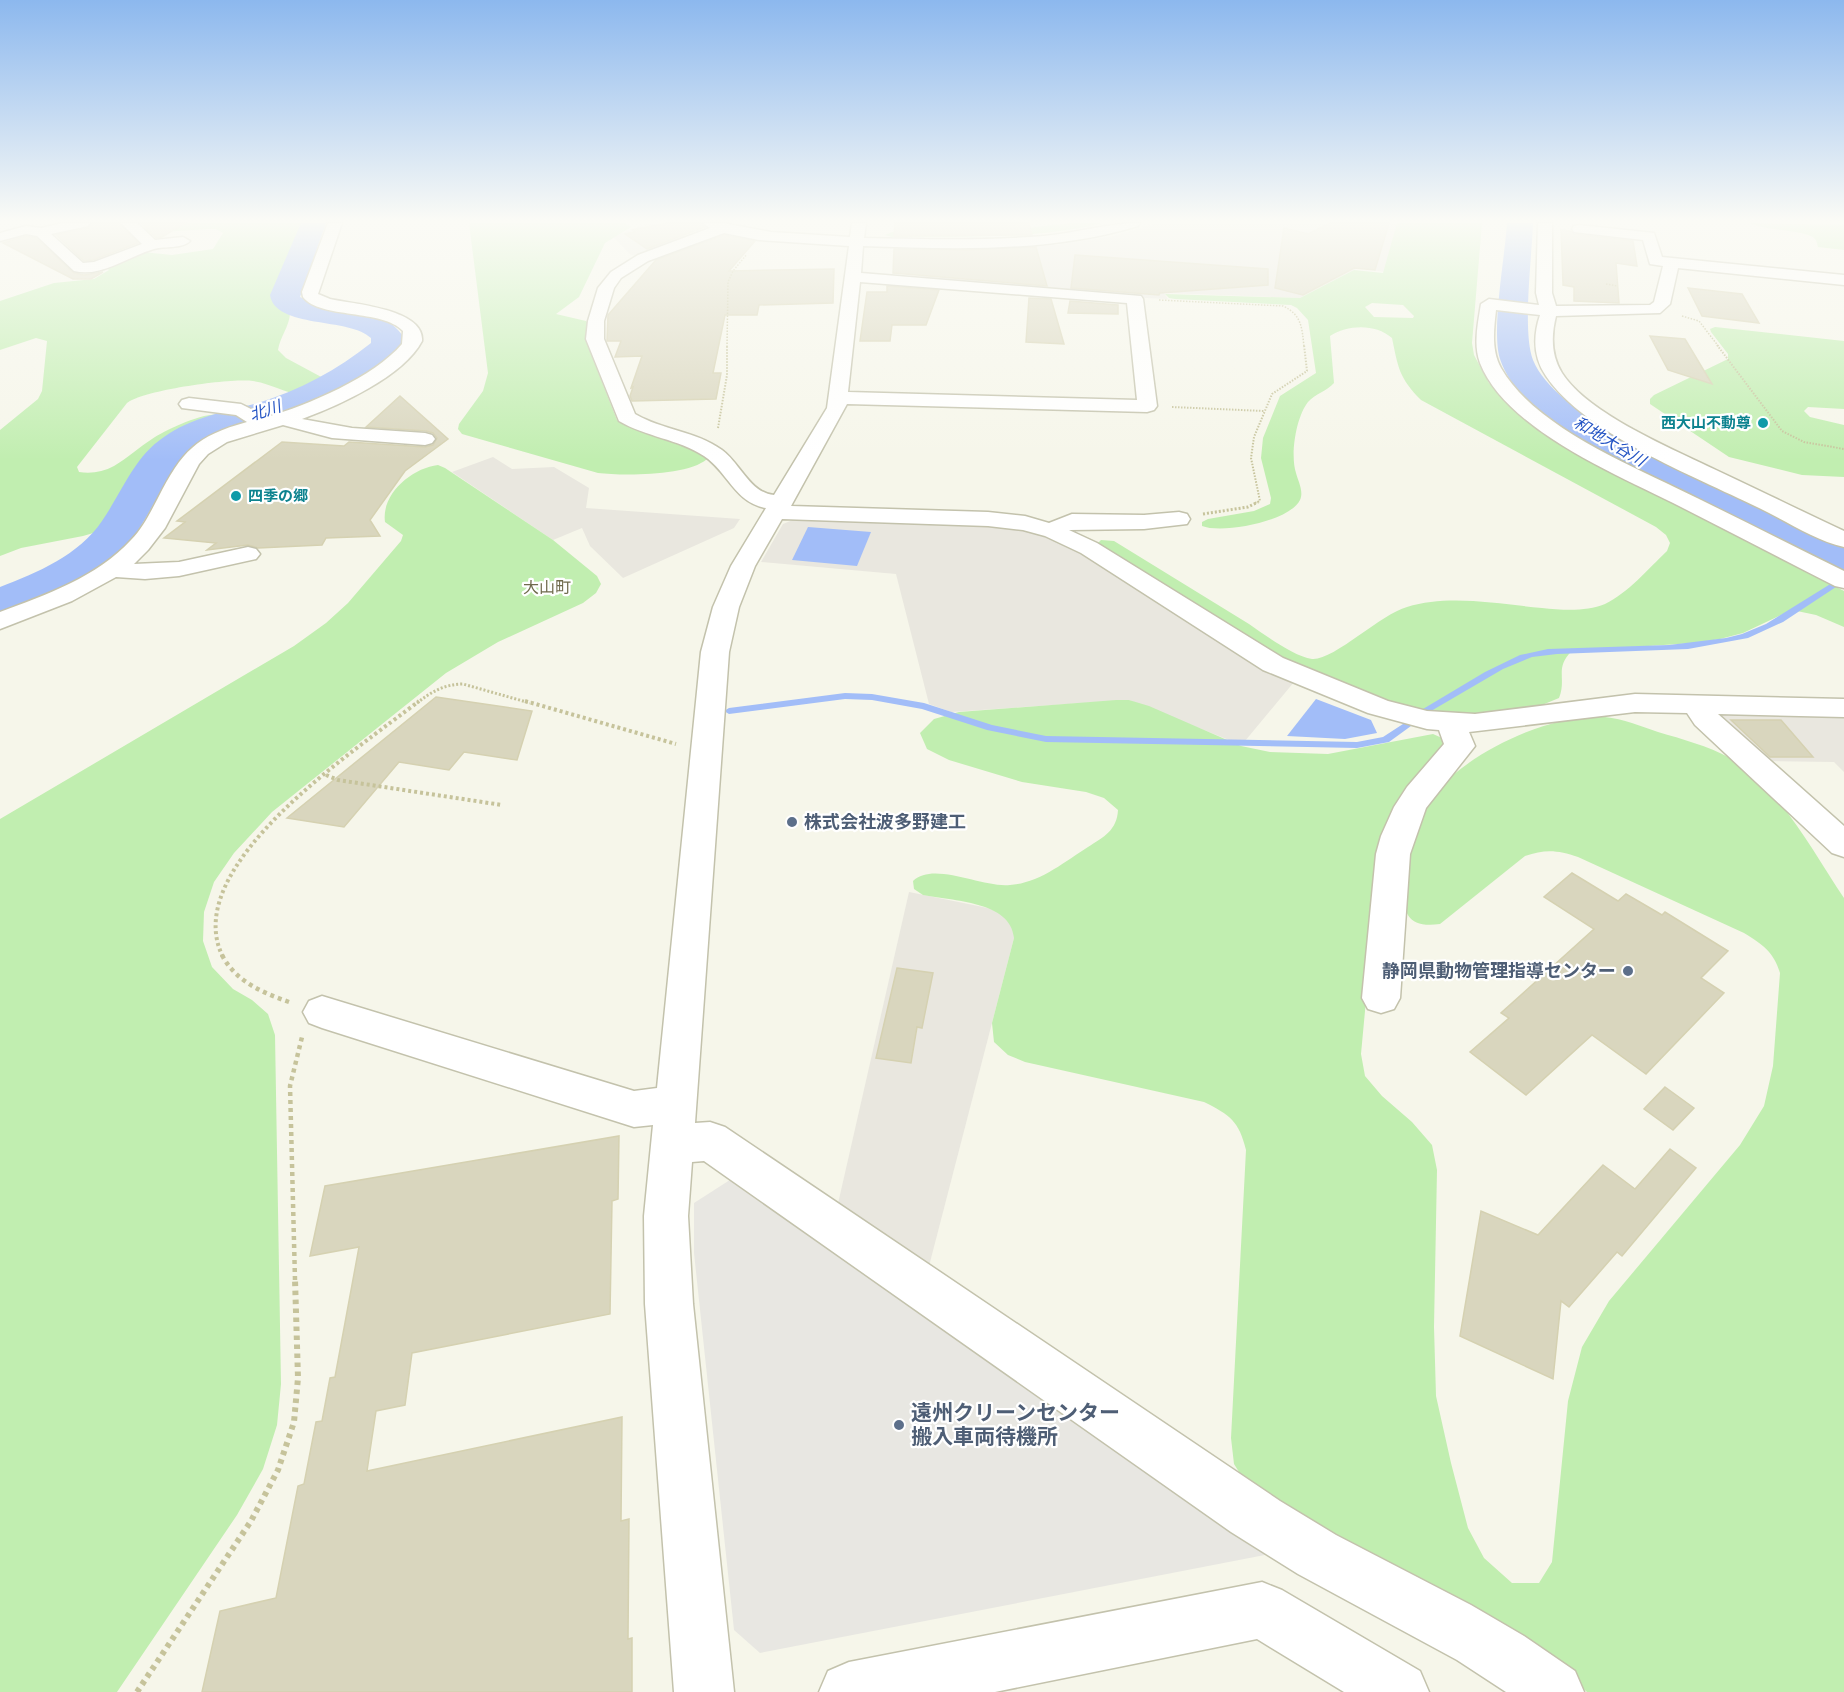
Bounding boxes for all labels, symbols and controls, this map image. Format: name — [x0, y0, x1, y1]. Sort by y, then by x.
water label: 北川 — [247, 396, 285, 424]
water label: 和地大谷川 — [1571, 413, 1651, 471]
place label: 西大山不動尊 — [1661, 414, 1751, 432]
marker: 西大山不動尊 — [1756, 416, 1770, 430]
place label: 四季の郷 — [248, 487, 308, 505]
marker: 四季の郷 — [229, 489, 243, 503]
district label: 大山町 — [523, 578, 571, 597]
place label: 株式会社波多野建工 — [804, 811, 966, 833]
marker: 株式会社波多野建工 — [785, 815, 799, 829]
place label: 静岡県動物管理指導センター — [1382, 960, 1616, 982]
marker: 静岡県動物管理指導センター — [1621, 964, 1635, 978]
place label: 遠州クリーンセンター 搬入車両待機所 — [911, 1401, 1120, 1449]
marker: 遠州クリーンセンター 搬入車両待機所 — [892, 1418, 906, 1432]

